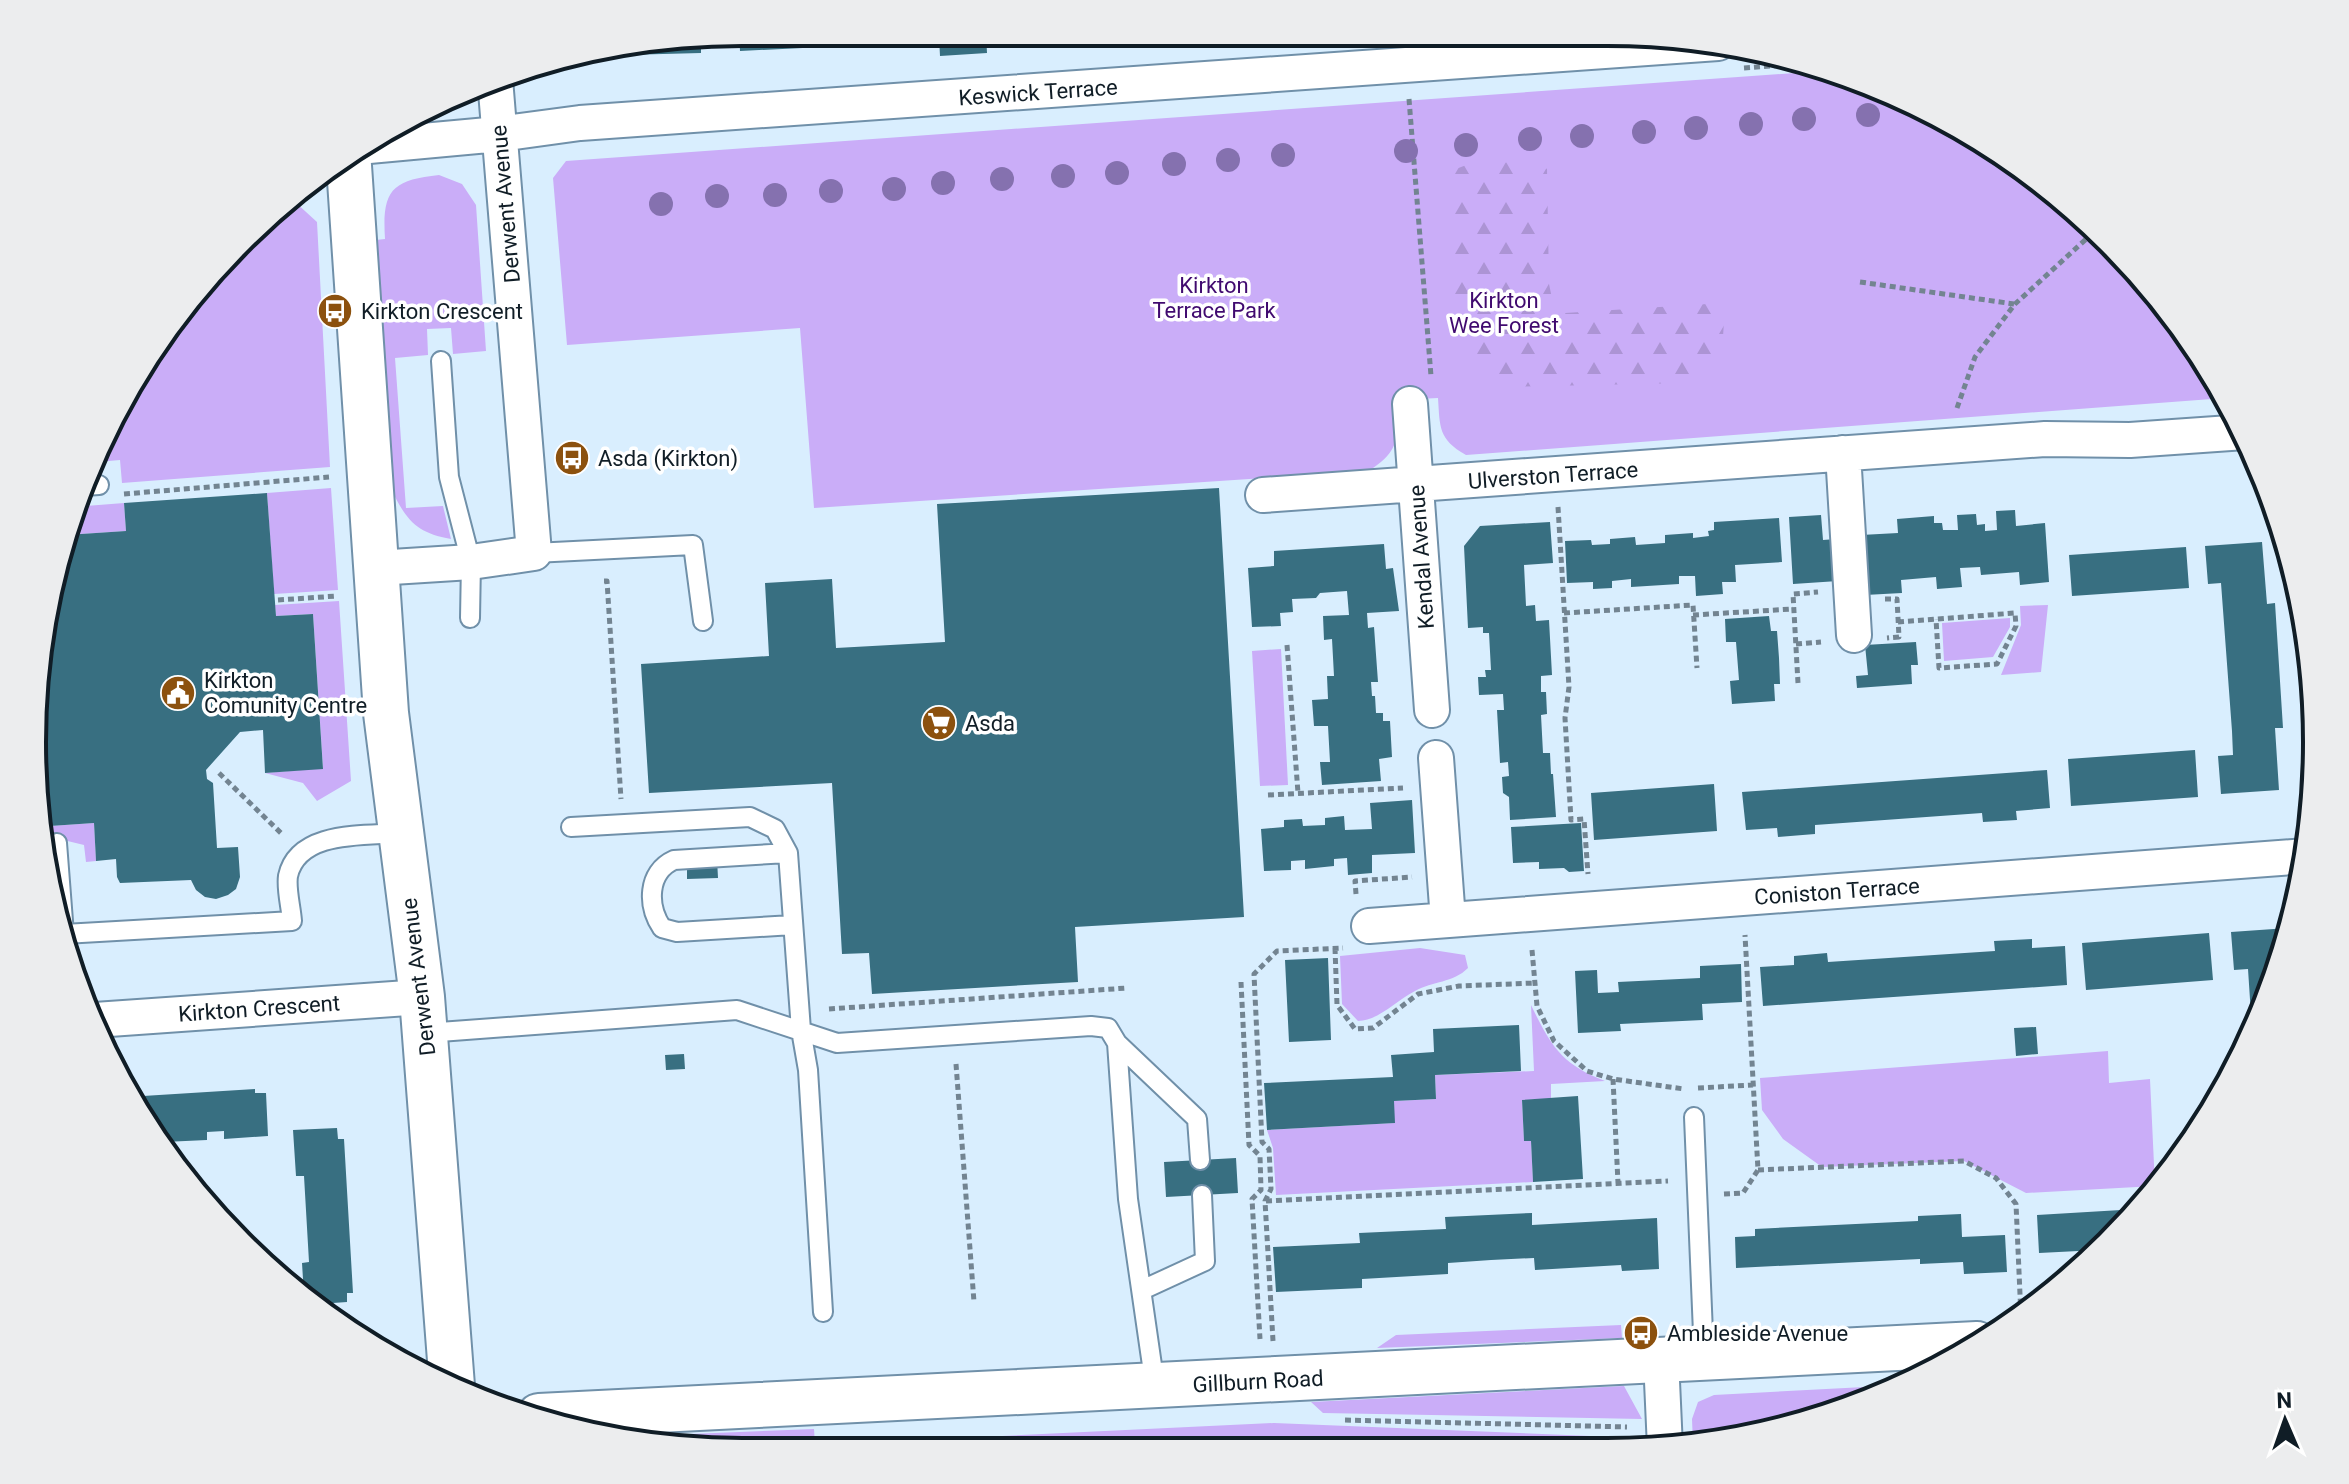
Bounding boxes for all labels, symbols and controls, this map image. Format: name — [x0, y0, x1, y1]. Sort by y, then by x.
street label: Keswick Terrace — [958, 74, 1118, 111]
street label: Derwent Avenue — [486, 124, 525, 284]
park label: Kirkton Terrace Park — [1152, 273, 1276, 323]
park label: Kirkton Wee Forest — [1449, 288, 1559, 338]
bus stop icon: Kirkton Crescent — [316, 292, 354, 330]
place label: Kirkton Crescent — [361, 299, 523, 324]
bus stop icon: Asda (Kirkton) — [553, 439, 591, 477]
place label: Asda (Kirkton) — [598, 446, 738, 472]
street label: Ulverston Terrace — [1467, 457, 1639, 494]
street label: Kendal Avenue — [1404, 484, 1439, 630]
place label: Kirkton Comunity Centre — [204, 668, 367, 718]
public building icon: Kirkton Comunity Centre — [159, 674, 197, 712]
supermarket icon: Asda — [920, 704, 958, 742]
place label: Asda — [965, 711, 1015, 736]
street label: Coniston Terrace — [1753, 873, 1921, 910]
street label: Derwent Avenue — [396, 897, 441, 1057]
street label: Kirkton Crescent — [177, 990, 341, 1027]
bus stop icon: Ambleside Avenue — [1622, 1314, 1660, 1352]
place label: Ambleside Avenue — [1667, 1321, 1848, 1346]
street label: Gillburn Road — [1192, 1366, 1324, 1397]
north arrow — [2245, 1380, 2325, 1460]
text: N — [2276, 1388, 2293, 1413]

